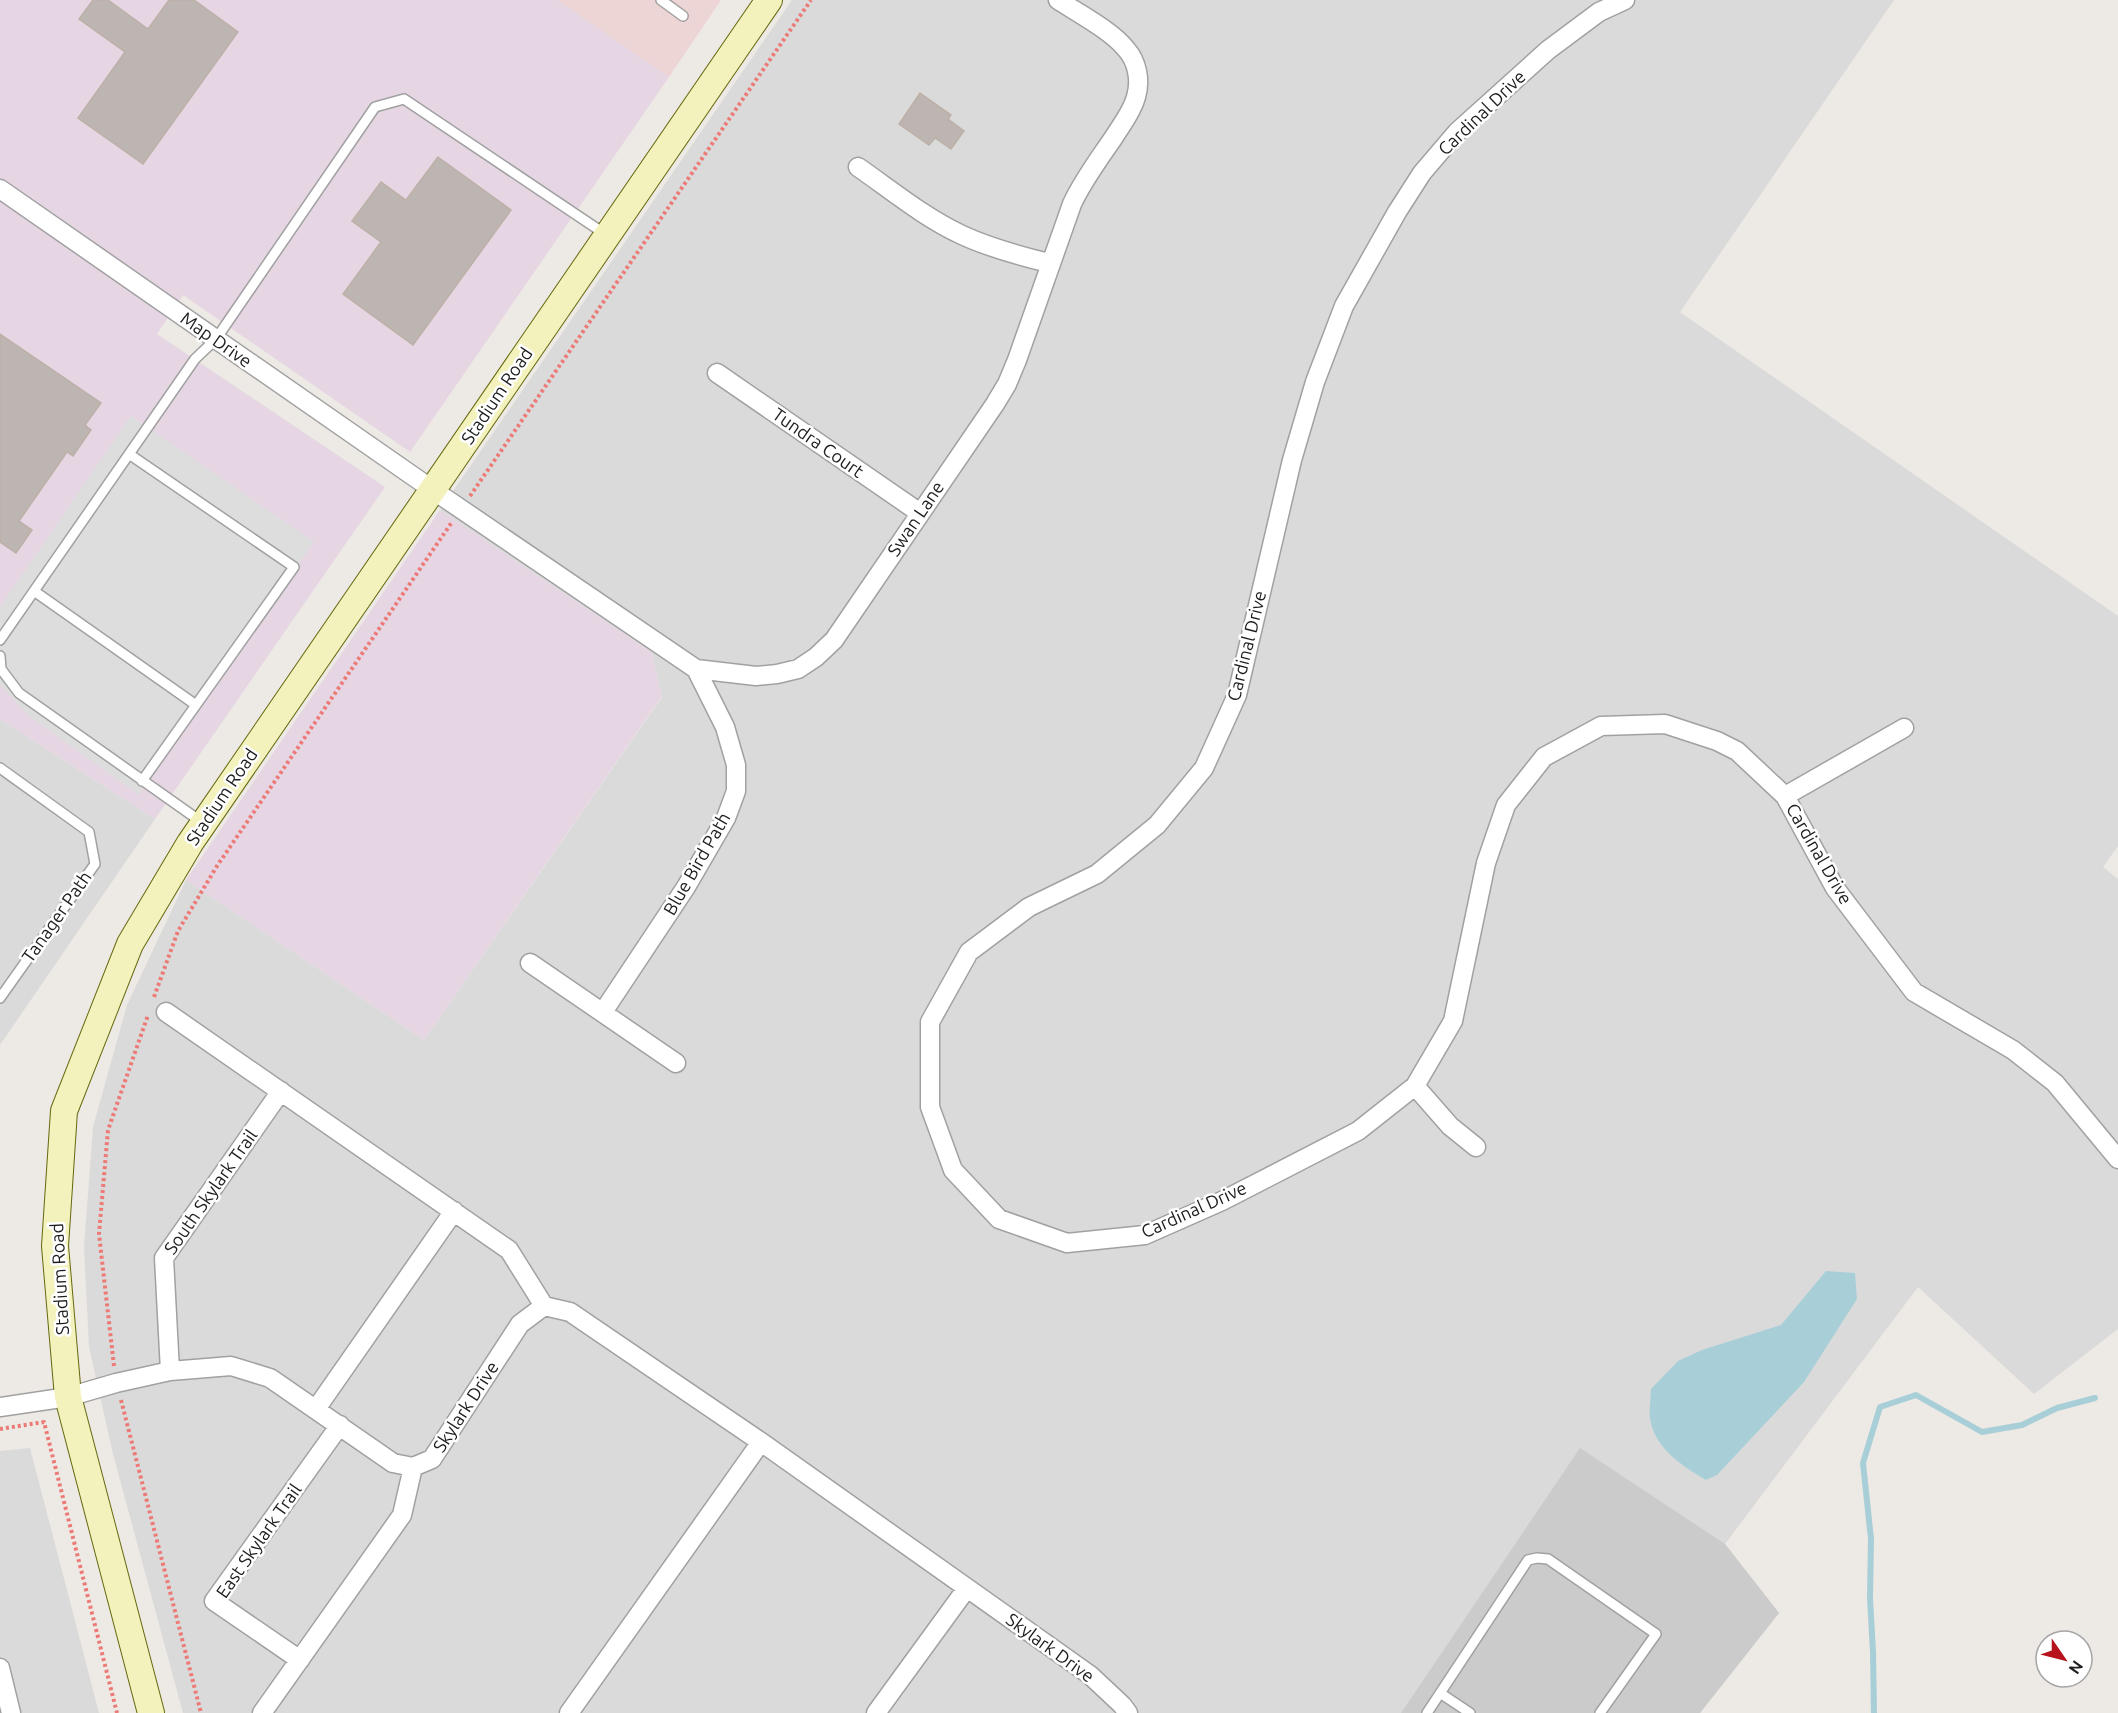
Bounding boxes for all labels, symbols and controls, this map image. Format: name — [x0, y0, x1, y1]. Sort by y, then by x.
street label: Cardinal Drive — [1434, 66, 1529, 159]
street label: Map Drive — [177, 307, 256, 371]
street label: Stadium Road — [457, 343, 536, 447]
street label: Tundra Court — [769, 403, 868, 481]
street label: Swan Lane — [883, 477, 947, 560]
street label: Cardinal Drive — [1223, 589, 1269, 703]
street label: Stadium Road — [182, 744, 261, 848]
street label: Cardinal Drive — [1783, 800, 1857, 907]
street label: Blue Bird Path — [659, 809, 734, 918]
street label: Tanager Path — [17, 867, 95, 966]
street label: South Skylark Trail — [160, 1125, 261, 1258]
street label: Cardinal Drive — [1138, 1177, 1249, 1241]
street label: Stadium Road — [46, 1223, 72, 1336]
street label: Skylark Drive — [429, 1357, 502, 1455]
street label: East Skylark Trail — [212, 1480, 305, 1601]
street label: Skylark Drive — [1003, 1609, 1098, 1686]
north arrow — [2034, 1629, 2094, 1689]
text: N — [2065, 1658, 2087, 1678]

